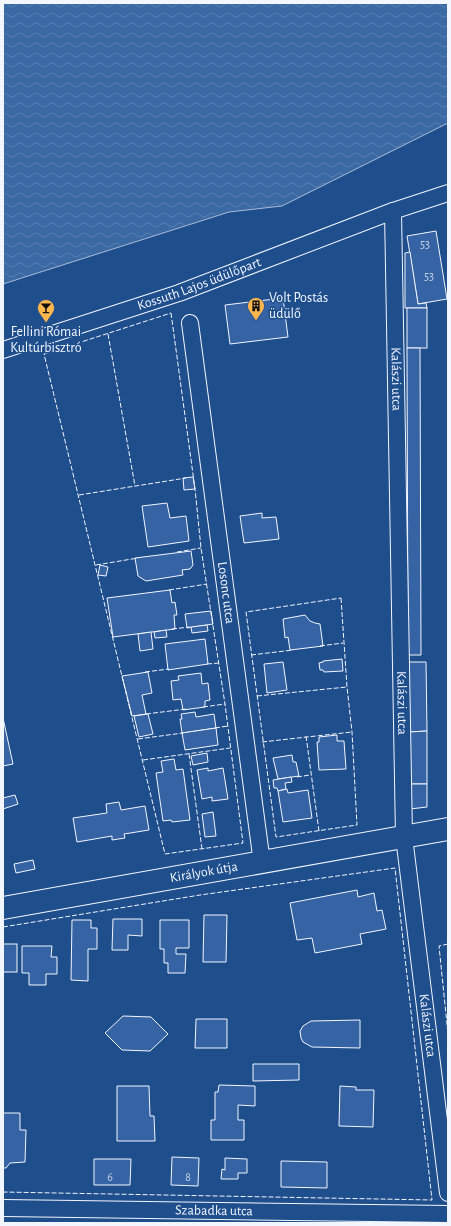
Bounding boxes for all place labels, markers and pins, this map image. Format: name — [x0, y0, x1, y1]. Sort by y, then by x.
place label: Volt Postás üdülő — [269, 291, 328, 321]
building icon: Volt Postás üdülő — [246, 296, 266, 321]
bar icon: Fellini Római Kultúrbisztró — [36, 298, 56, 323]
place label: Fellini Római Kultúrbisztró — [10, 325, 82, 355]

